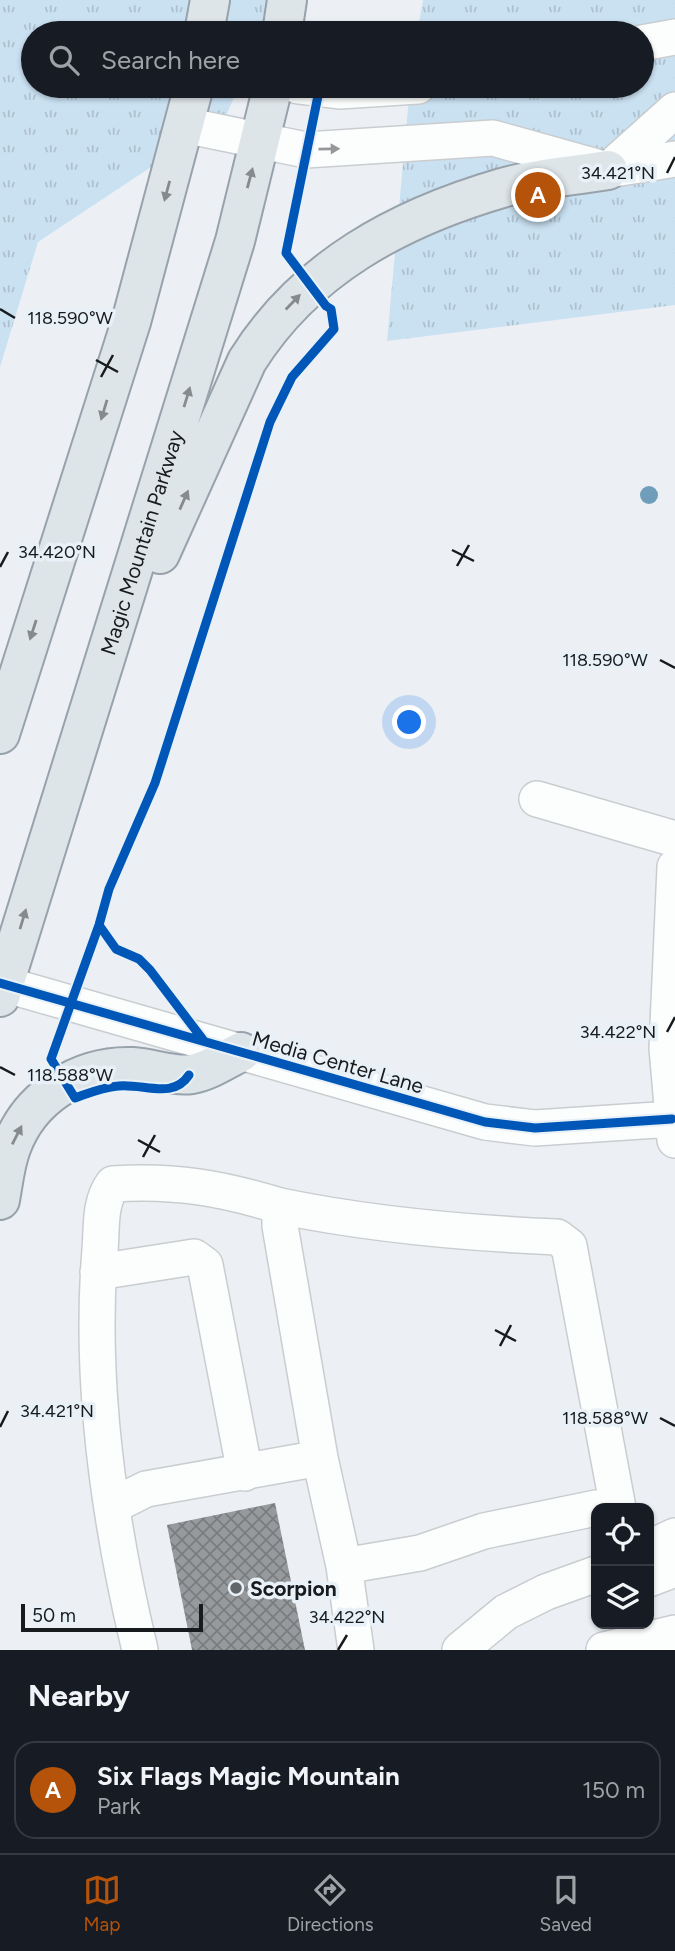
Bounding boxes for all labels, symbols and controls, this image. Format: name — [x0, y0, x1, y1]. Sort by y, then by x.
search box — [21, 21, 654, 98]
icon: search — [45, 41, 83, 79]
text: Search here — [101, 44, 240, 76]
one-way arrow — [318, 144, 340, 155]
text: 34.421°N — [581, 162, 655, 184]
one-way arrow — [245, 167, 256, 189]
pin: A — [515, 169, 561, 221]
one-way arrow — [161, 180, 172, 202]
one-way arrow — [284, 294, 300, 311]
text: 118.590°W — [27, 307, 114, 329]
one-way arrow — [183, 386, 193, 407]
one-way arrow — [98, 399, 109, 420]
street label: Magic Mountain Parkway — [95, 427, 188, 658]
one-way arrow — [178, 490, 190, 510]
text: 34.420°N — [18, 541, 96, 563]
one-way arrow — [27, 620, 38, 641]
text: 118.590°W — [562, 649, 649, 671]
your location — [392, 705, 426, 739]
one-way arrow — [19, 908, 29, 929]
text: 34.422°N — [580, 1021, 656, 1043]
street label: Media Center Lane — [249, 1026, 427, 1098]
text: 118.588°W — [27, 1064, 114, 1086]
one-way arrow — [12, 1125, 23, 1145]
text: 34.421°N — [20, 1400, 94, 1422]
text: 118.588°W — [562, 1407, 649, 1429]
map controls — [591, 1503, 654, 1629]
button: locate — [591, 1503, 654, 1566]
button: layers — [591, 1566, 654, 1629]
place label: Scorpion — [250, 1576, 337, 1601]
marker: Scorpion — [228, 1580, 244, 1596]
scale bar — [21, 1601, 203, 1633]
text: 50 m — [32, 1604, 76, 1627]
text: 34.422°N — [309, 1606, 385, 1628]
text: Nearby — [28, 1677, 130, 1714]
text: Six Flags Magic Mountain — [97, 1760, 400, 1792]
text: A — [45, 1776, 61, 1804]
text: 150 m — [582, 1776, 645, 1804]
text: Park — [97, 1792, 141, 1820]
tab: Map — [83, 1871, 121, 1936]
tab: Directions — [287, 1871, 374, 1936]
tab: Saved — [540, 1871, 592, 1936]

